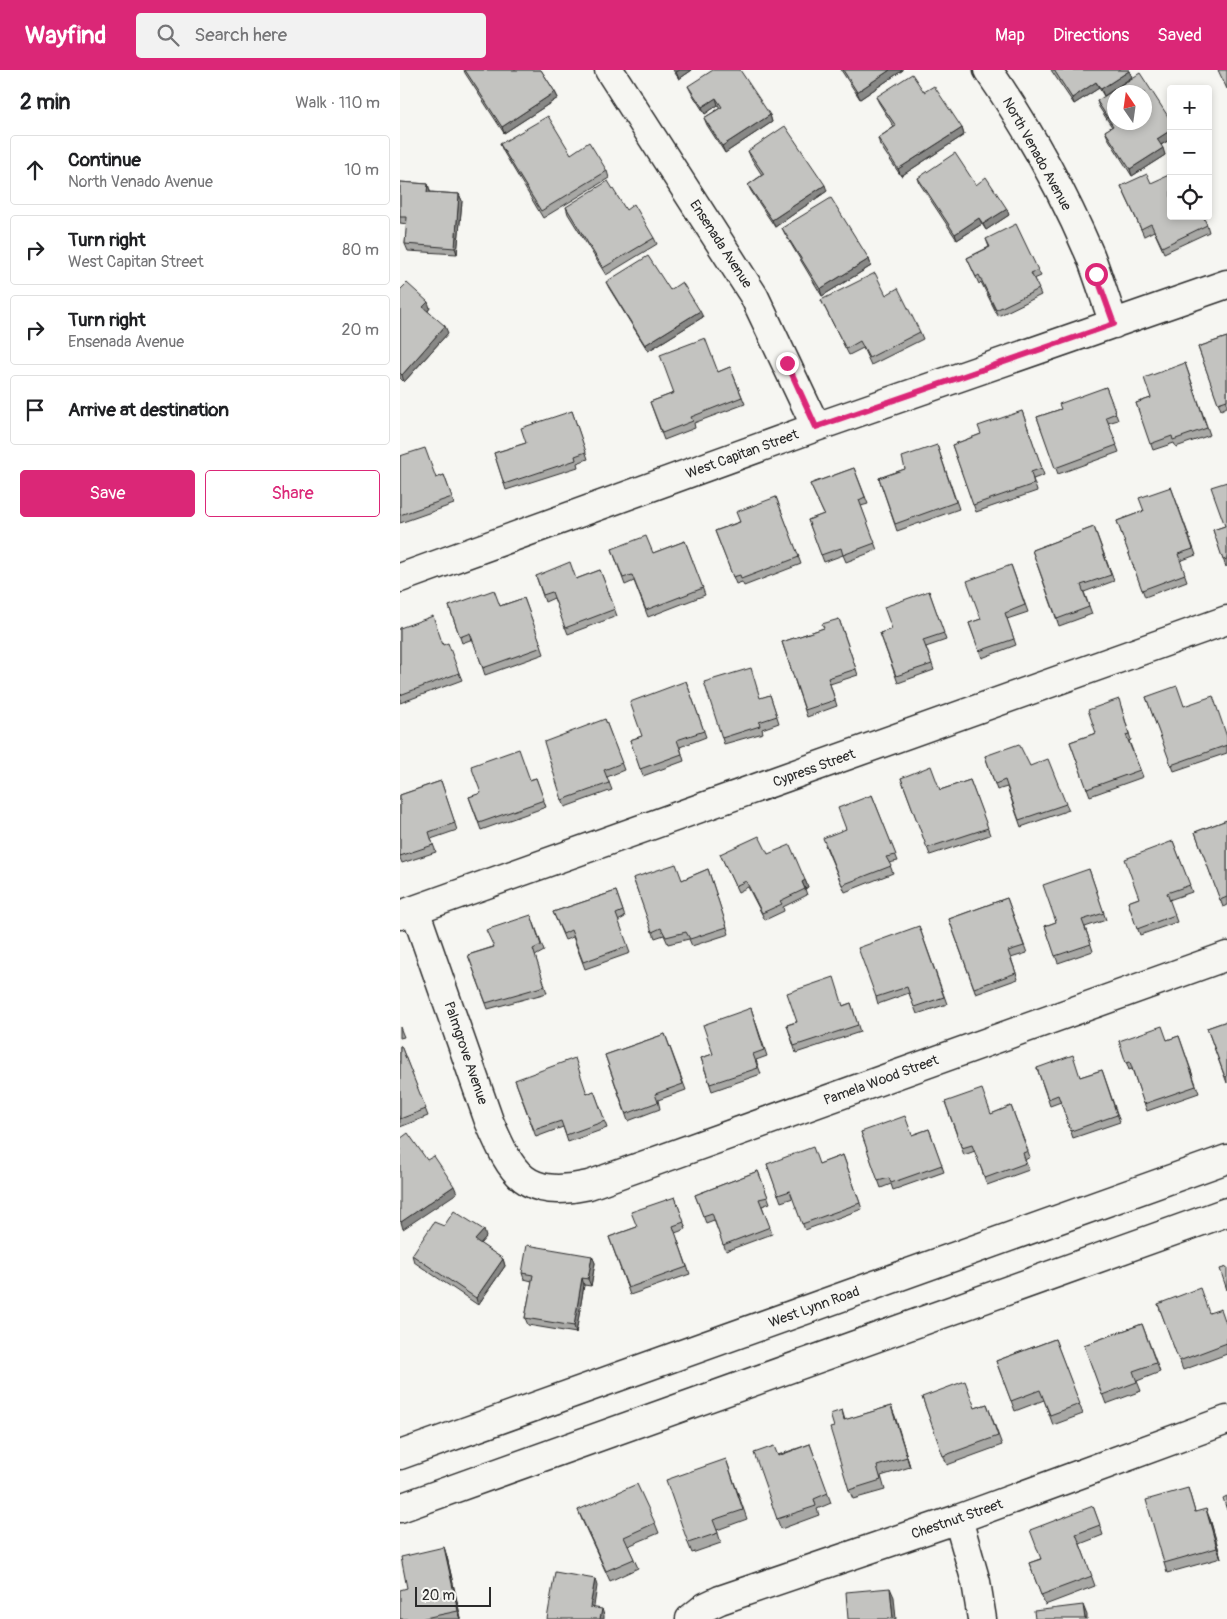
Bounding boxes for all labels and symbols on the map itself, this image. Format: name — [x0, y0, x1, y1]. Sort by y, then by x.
north arrow — [1107, 85, 1152, 130]
street label: North Venado Avenue — [999, 94, 1075, 214]
street label: Ensenada Avenue — [686, 197, 756, 291]
route start — [1085, 263, 1108, 286]
route end — [776, 352, 799, 375]
street label: West Capitan Street — [683, 426, 801, 482]
street label: Cypress Street — [771, 745, 858, 791]
street label: Palmgrove Avenue — [440, 999, 492, 1107]
street label: Pamela Wood Street — [821, 1051, 941, 1109]
street label: West Lynn Road — [766, 1283, 862, 1331]
street label: Chestnut Street — [909, 1495, 1005, 1543]
scale bar — [415, 1584, 491, 1607]

